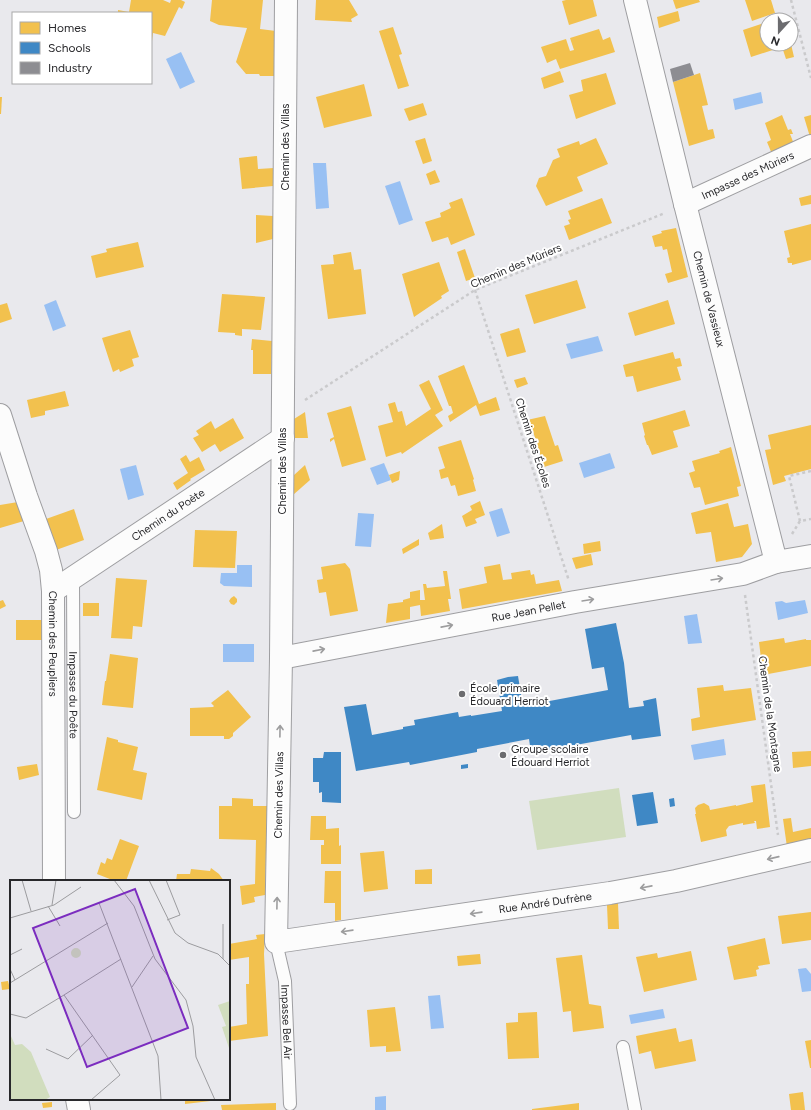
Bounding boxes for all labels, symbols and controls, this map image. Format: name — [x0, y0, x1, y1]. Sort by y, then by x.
legend — [12, 12, 152, 84]
north arrow — [759, 12, 799, 52]
text: Homes — [48, 21, 87, 35]
text: N — [769, 33, 782, 48]
text: Schools — [48, 41, 91, 55]
text: Industry — [48, 61, 93, 75]
street label: Chemin des Villas — [279, 104, 292, 190]
street label: Impasse des Mûriers — [699, 148, 796, 202]
street label: Chemin des Mûriers — [468, 241, 564, 291]
street label: Chemin de Vassieux — [691, 249, 728, 349]
street label: Chemin des Écoles — [512, 397, 554, 489]
street label: Chemin des Villas — [276, 428, 289, 514]
street label: Chemin du Poète — [129, 486, 207, 544]
one-way arrow — [710, 574, 723, 582]
street label: Chemin des Peupliers — [46, 591, 60, 697]
one-way arrow — [581, 595, 594, 603]
street label: Rue Jean Pellet — [490, 597, 567, 624]
one-way arrow — [440, 622, 453, 630]
one-way arrow — [312, 646, 325, 654]
street label: Impasse du Poête — [67, 651, 80, 739]
street label: Chemin de la Montagne — [755, 655, 785, 773]
place label: École primaire Édouard Herriot — [470, 682, 549, 708]
marker: École primaire Édouard Herriot — [457, 689, 467, 699]
one-way arrow — [276, 725, 284, 738]
place label: Groupe scolaire Édouard Herriot — [511, 743, 590, 769]
marker: Groupe scolaire Édouard Herriot — [498, 750, 508, 760]
street label: Chemin des Villas — [272, 751, 286, 839]
one-way arrow — [767, 855, 780, 863]
inset map — [10, 880, 230, 1100]
one-way arrow — [640, 883, 653, 891]
street label: Rue André Dufrène — [498, 889, 592, 916]
one-way arrow — [273, 897, 281, 910]
one-way arrow — [470, 909, 483, 917]
one-way arrow — [341, 927, 354, 935]
street label: Impasse Bel Air — [279, 984, 295, 1060]

